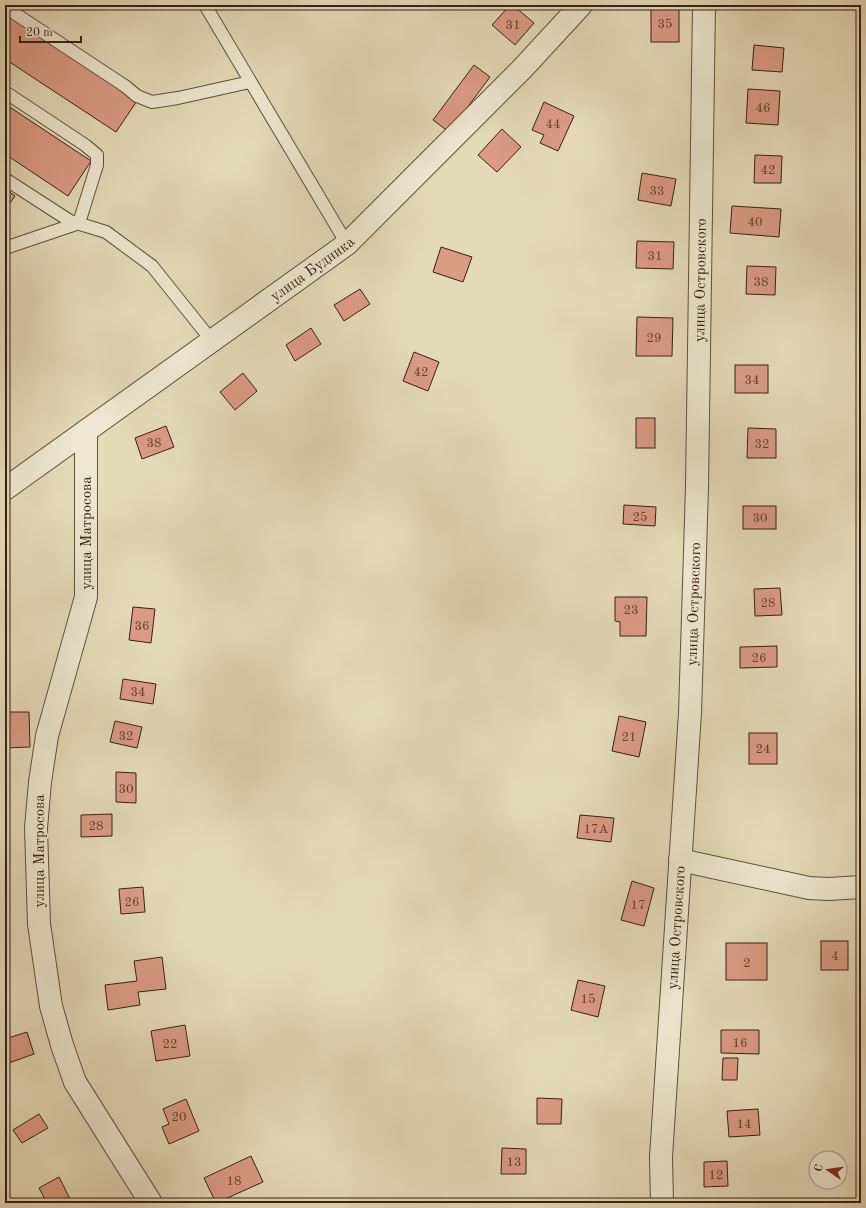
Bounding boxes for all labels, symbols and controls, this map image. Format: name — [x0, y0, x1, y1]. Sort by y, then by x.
scale bar — [20, 18, 81, 44]
house number: 35 — [657, 18, 673, 31]
house number: 31 — [505, 19, 521, 32]
text: 20 m — [26, 27, 53, 39]
house number: 46 — [755, 102, 771, 115]
house number: 44 — [545, 118, 561, 131]
house number: 42 — [760, 164, 776, 177]
house number: 33 — [649, 185, 665, 198]
house number: 40 — [747, 216, 763, 229]
street label: улица Островского — [693, 218, 710, 342]
street label: улица Будника — [268, 234, 359, 305]
house number: 31 — [647, 250, 663, 263]
house number: 38 — [753, 276, 769, 289]
house number: 29 — [646, 332, 662, 345]
house number: 42 — [413, 366, 429, 379]
house number: 34 — [744, 374, 760, 387]
house number: 38 — [146, 437, 162, 450]
house number: 32 — [754, 438, 770, 451]
street label: улица Матросова — [80, 476, 95, 590]
house number: 25 — [632, 511, 648, 524]
house number: 30 — [752, 512, 768, 525]
street label: улица Островского — [685, 542, 704, 666]
house number: 28 — [760, 597, 776, 610]
house number: 23 — [623, 604, 639, 617]
house number: 36 — [134, 620, 150, 633]
house number: 26 — [751, 652, 767, 665]
house number: 34 — [130, 686, 146, 699]
house number: 32 — [118, 730, 134, 743]
house number: 21 — [621, 731, 637, 744]
house number: 24 — [755, 743, 771, 756]
house number: 30 — [118, 783, 134, 796]
street label: улица Матросова — [33, 794, 48, 908]
house number: 28 — [88, 820, 104, 833]
house number: 17А — [583, 823, 609, 836]
street label: улица Островского — [666, 865, 689, 990]
house number: 26 — [124, 896, 140, 909]
house number: 17 — [630, 899, 646, 912]
house number: 4 — [831, 950, 839, 963]
house number: 2 — [743, 957, 751, 970]
house number: 15 — [580, 993, 596, 1006]
house number: 16 — [732, 1037, 748, 1050]
house number: 22 — [162, 1038, 178, 1051]
house number: 20 — [171, 1111, 187, 1124]
house number: 14 — [736, 1118, 752, 1131]
north arrow — [808, 1150, 848, 1190]
house number: 13 — [506, 1156, 522, 1169]
text: С — [814, 1163, 826, 1173]
house number: 12 — [708, 1169, 724, 1182]
house number: 18 — [226, 1175, 242, 1188]

